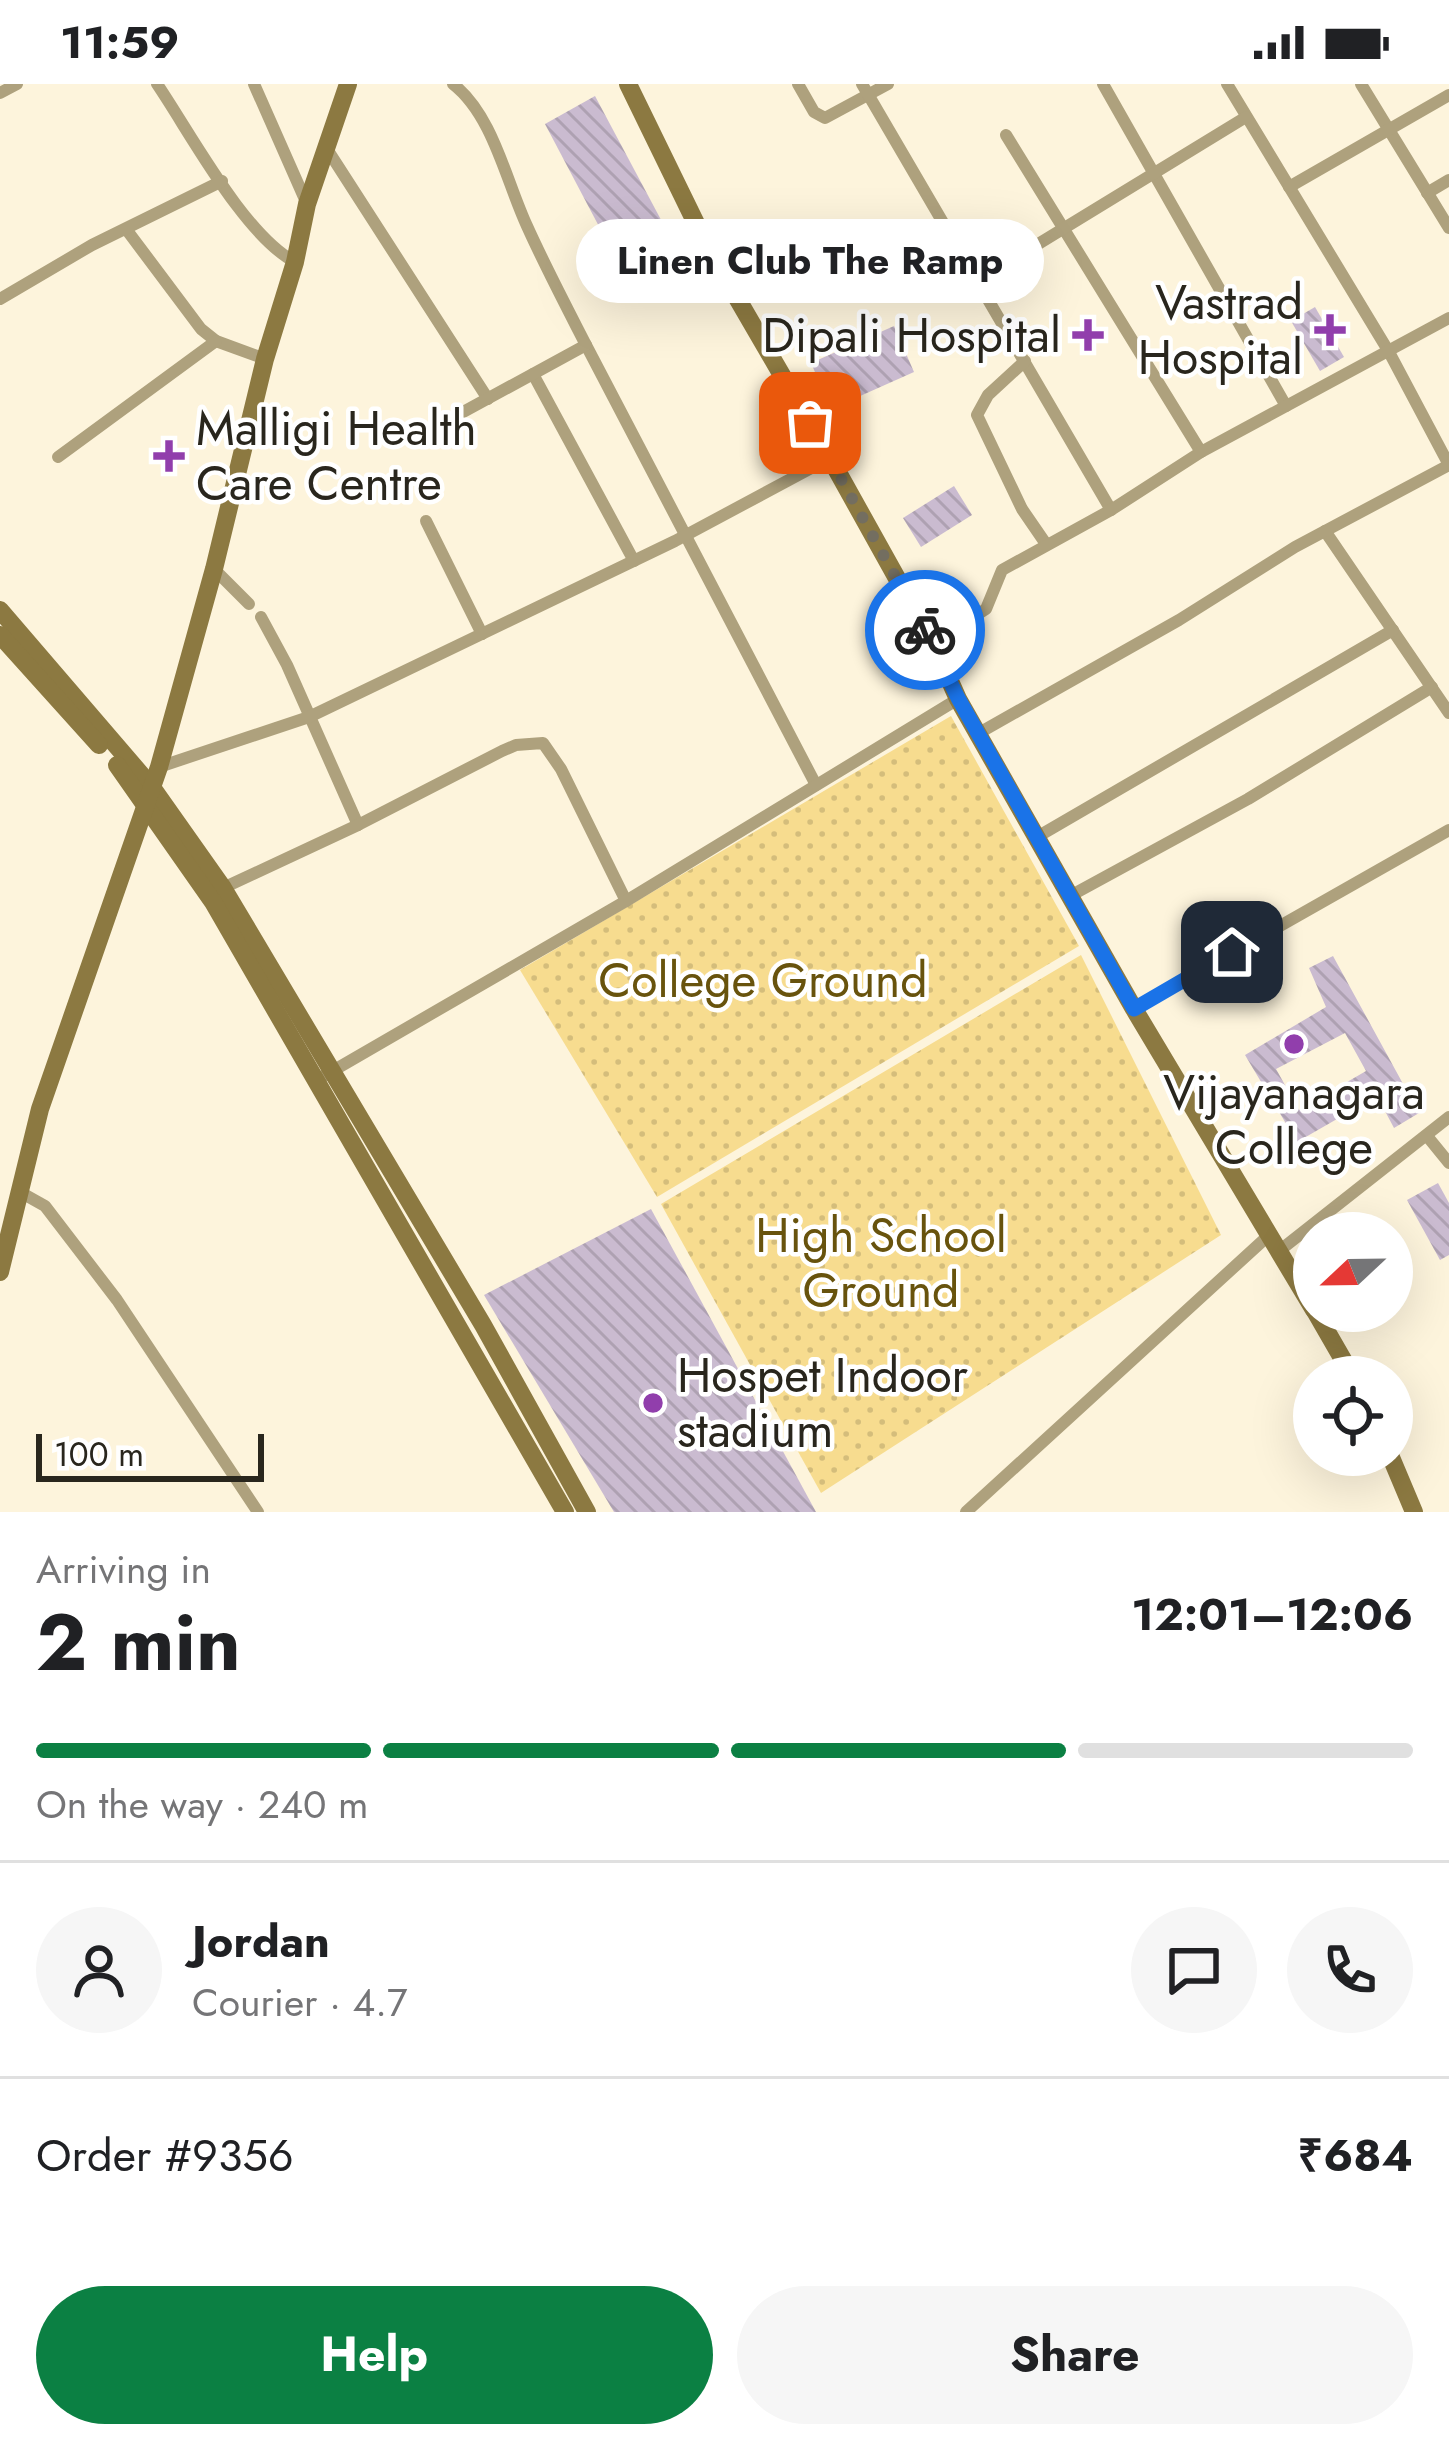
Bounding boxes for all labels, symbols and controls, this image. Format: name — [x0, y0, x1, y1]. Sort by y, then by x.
text: 11:59 — [60, 10, 179, 75]
callout: Linen Club The Ramp — [576, 219, 1044, 303]
text: Linen Club The Ramp — [617, 232, 1003, 289]
place label: Vastrad Hospital — [1138, 268, 1303, 392]
place label: Dipali Hospital — [762, 301, 1061, 370]
marker: Vastrad Hospital — [1314, 314, 1346, 346]
marker: Dipali Hospital — [1072, 319, 1104, 351]
pin — [759, 372, 861, 474]
icon: bag — [777, 390, 843, 456]
place label: Malligi Health Care Centre — [196, 394, 477, 518]
marker: Malligi Health Care Centre — [153, 440, 185, 472]
courier — [865, 570, 985, 690]
icon: bike — [892, 597, 958, 663]
pin — [1181, 901, 1283, 1003]
icon: home — [1199, 919, 1265, 985]
park label: College Ground — [598, 946, 928, 1015]
marker: Vijayanagara College — [1281, 1031, 1307, 1057]
place label: Vijayanagara College — [1163, 1058, 1425, 1182]
park label: High School Ground — [755, 1201, 1007, 1325]
north arrow — [1293, 1212, 1413, 1332]
map controls — [1293, 1212, 1413, 1476]
place label: Hospet Indoor stadium — [677, 1341, 969, 1465]
button: locate — [1293, 1356, 1413, 1476]
marker: Hospet Indoor stadium — [640, 1390, 666, 1416]
scale bar — [36, 1428, 264, 1481]
text: 100 m — [54, 1431, 144, 1478]
text: Arriving in — [36, 1541, 211, 1598]
text: 12:01–12:06 — [1131, 1582, 1413, 1647]
text: 2 min — [36, 1587, 241, 1699]
text: On the way · 240 m — [36, 1776, 368, 1833]
button: person — [36, 1907, 162, 2033]
button: chat — [1131, 1907, 1257, 2033]
button: phone — [1287, 1907, 1413, 2033]
text: Jordan — [192, 1909, 330, 1974]
text: Courier · 4.7 — [192, 1974, 407, 2031]
text: Order #9356 — [36, 2123, 294, 2188]
text: ₹684 — [1298, 2123, 1413, 2188]
button: Help — [36, 2286, 713, 2424]
button: Share — [737, 2286, 1413, 2424]

